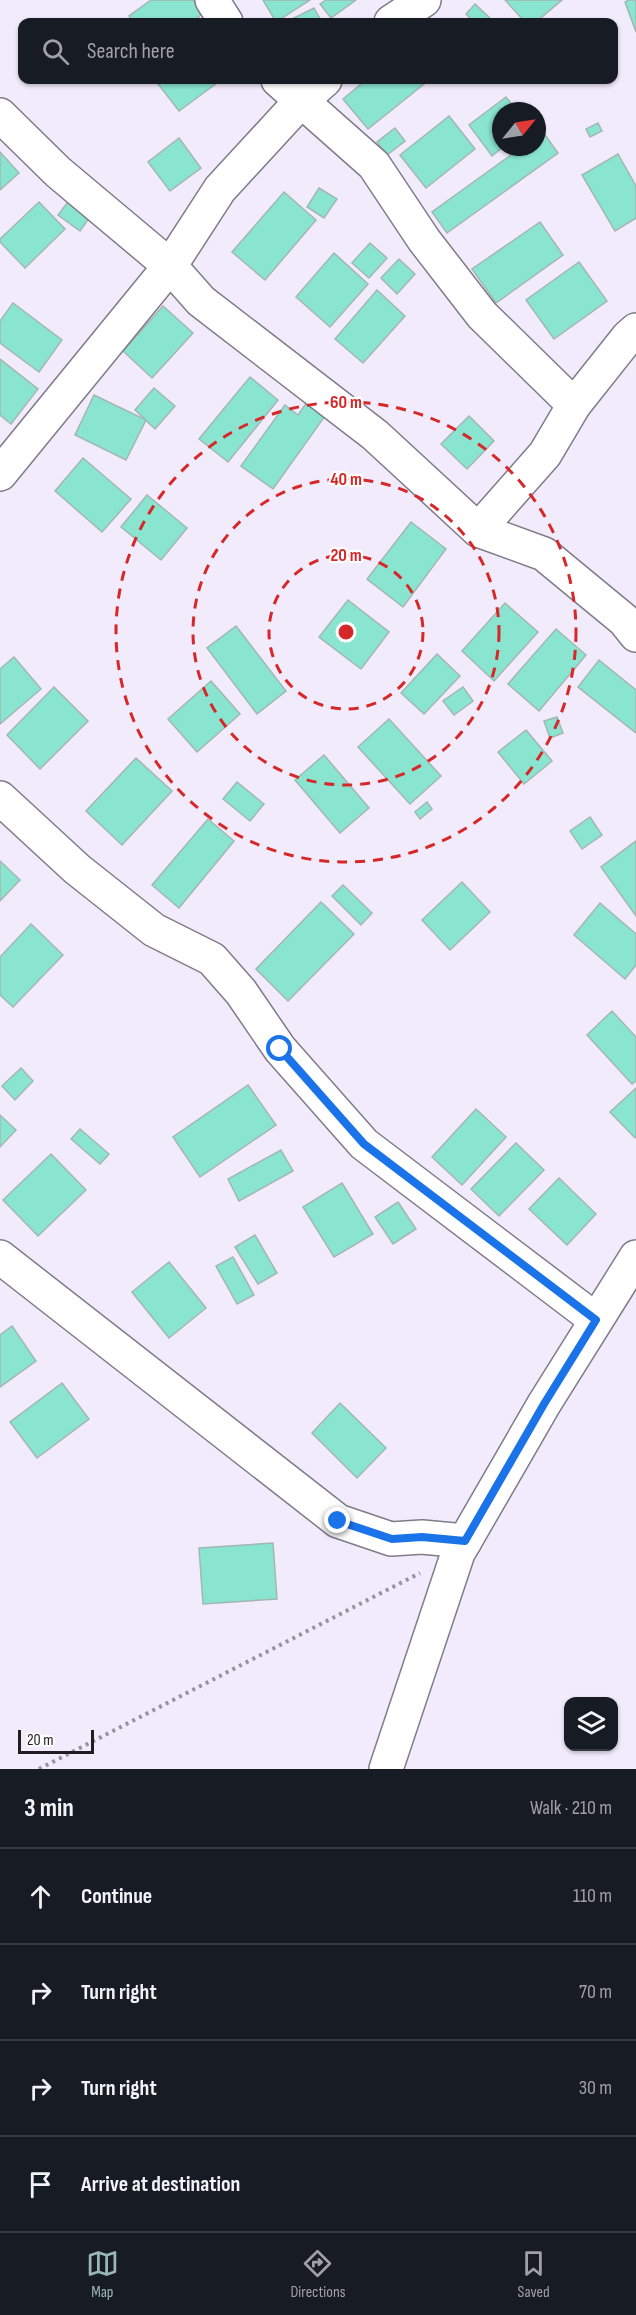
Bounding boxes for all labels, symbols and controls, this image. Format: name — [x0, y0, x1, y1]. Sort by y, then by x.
search box — [18, 18, 618, 84]
icon: search — [39, 35, 72, 68]
text: Search here — [87, 38, 174, 65]
north arrow — [492, 102, 546, 156]
text: 60 m — [330, 392, 362, 413]
text: 40 m — [330, 469, 362, 490]
text: 20 m — [330, 545, 362, 566]
centre of rings — [336, 622, 356, 642]
route start — [266, 1035, 292, 1061]
route end — [324, 1507, 350, 1533]
map controls — [564, 1697, 618, 1751]
button: layers — [564, 1697, 618, 1751]
scale bar — [18, 1727, 94, 1754]
text: 20 m — [27, 1731, 54, 1750]
text: 3 min — [24, 1793, 74, 1824]
text: Walk · 210 m — [530, 1796, 612, 1820]
icon: ahead — [24, 1880, 57, 1913]
text: Continue — [81, 1883, 152, 1910]
text: 110 m — [573, 1884, 612, 1908]
icon: right — [24, 1976, 57, 2009]
text: Turn right — [81, 1979, 157, 2006]
text: 70 m — [579, 1980, 612, 2004]
icon: right — [24, 2072, 57, 2105]
text: Turn right — [81, 2075, 157, 2102]
text: 30 m — [579, 2076, 612, 2100]
icon: arrive — [24, 2168, 57, 2201]
text: Arrive at destination — [81, 2171, 240, 2198]
tab: Map — [86, 2247, 119, 2302]
tab: Directions — [290, 2247, 346, 2302]
tab: Saved — [517, 2247, 550, 2302]

